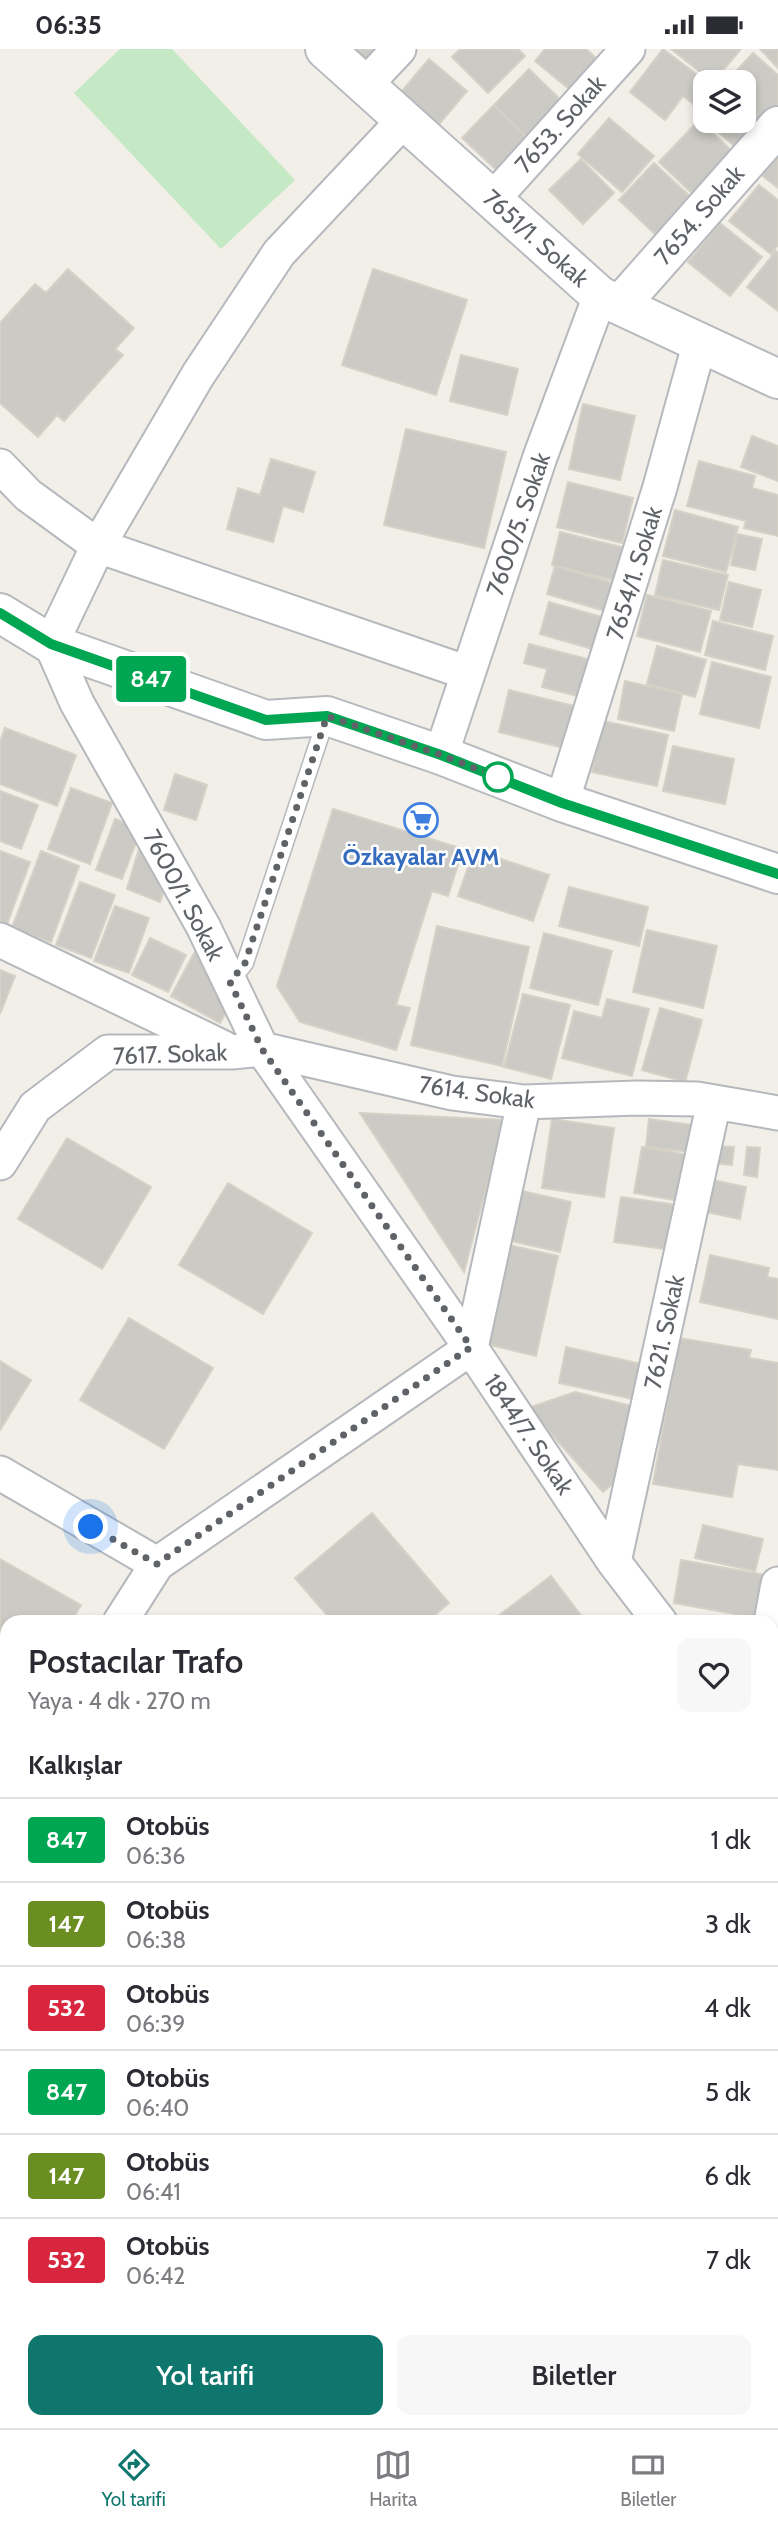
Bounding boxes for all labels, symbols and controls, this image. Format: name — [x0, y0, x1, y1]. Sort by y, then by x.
text: 06:35 — [35, 9, 102, 41]
street label: 7653. Sokak — [509, 69, 612, 179]
map controls — [693, 70, 756, 133]
button: layers — [693, 70, 756, 133]
street label: 7654. Sokak — [648, 159, 750, 271]
street label: 7651/1. Sokak — [477, 183, 595, 293]
street label: 7600/5. Sokak — [480, 448, 556, 599]
street label: 7654/1. Sokak — [600, 503, 668, 643]
line badge: 847 — [111, 656, 191, 702]
text: 847 — [130, 664, 172, 693]
unlabelled marker — [483, 762, 513, 792]
supermarket icon: Özkayalar AVM — [402, 801, 440, 839]
street label: 7600/1. Sokak — [137, 824, 231, 966]
place label: Özkayalar AVM — [343, 842, 499, 871]
street label: 7617. Sokak — [112, 1038, 228, 1070]
street label: 7614. Sokak — [417, 1070, 537, 1115]
street label: 7621. Sokak — [638, 1272, 690, 1392]
street label: 1844/7. Sokak — [478, 1368, 580, 1500]
your location — [73, 1509, 108, 1544]
button: heart — [677, 1638, 751, 1712]
text: Postacılar Trafo — [28, 1641, 243, 1681]
text: Yaya · 4 dk · 270 m — [28, 1687, 211, 1715]
text: Kalkışlar — [28, 1749, 122, 1781]
text: Otobüs — [126, 1810, 210, 1842]
text: 1 dk — [711, 1824, 751, 1856]
text: 847 — [46, 1825, 87, 1854]
text: 06:36 — [126, 1842, 185, 1870]
text: Otobüs — [126, 1894, 210, 1926]
text: 3 dk — [705, 1908, 751, 1940]
text: 147 — [48, 1909, 85, 1938]
text: 06:38 — [126, 1926, 186, 1954]
text: Otobüs — [126, 1978, 210, 2010]
text: 4 dk — [704, 1992, 751, 2024]
text: 532 — [47, 1993, 86, 2022]
text: 06:39 — [126, 2010, 185, 2038]
text: Otobüs — [126, 2062, 210, 2094]
text: 5 dk — [705, 2076, 751, 2108]
text: 847 — [46, 2077, 87, 2106]
text: 06:40 — [126, 2094, 189, 2122]
text: Otobüs — [126, 2146, 210, 2178]
text: 6 dk — [704, 2160, 751, 2192]
text: 147 — [48, 2161, 85, 2190]
text: 06:41 — [126, 2178, 181, 2206]
text: Otobüs — [126, 2230, 210, 2262]
text: 7 dk — [706, 2244, 751, 2276]
text: 532 — [47, 2245, 86, 2274]
text: 06:42 — [126, 2262, 185, 2290]
button: Yol tarifi — [28, 2335, 383, 2415]
button: Biletler — [397, 2335, 751, 2415]
tab: Yol tarifi — [102, 2446, 166, 2511]
tab: Harita — [369, 2446, 417, 2511]
tab: Biletler — [620, 2446, 676, 2511]

